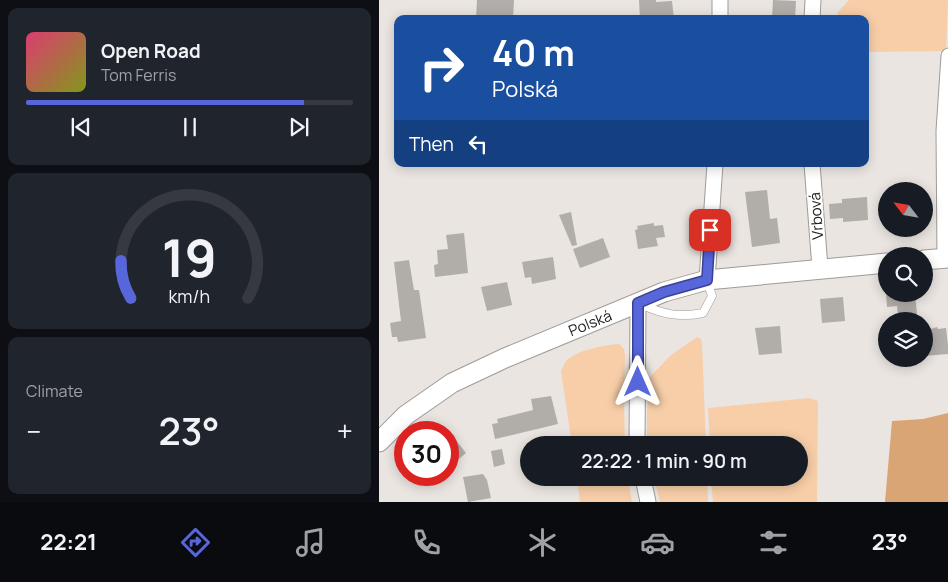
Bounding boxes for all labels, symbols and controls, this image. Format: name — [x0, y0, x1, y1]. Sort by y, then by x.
text: 40 m — [492, 29, 575, 77]
icon: right — [409, 35, 474, 100]
text: Open Road — [101, 38, 201, 64]
text: Tom Ferris — [101, 64, 176, 86]
text: Polská — [492, 74, 558, 104]
icon: previous — [67, 113, 95, 141]
icon: pause — [176, 113, 204, 141]
icon: next — [285, 113, 313, 141]
icon: left — [464, 130, 492, 158]
text: Then — [409, 131, 454, 157]
north arrow — [878, 182, 933, 238]
map controls — [878, 182, 933, 367]
street label: Vrbová — [804, 192, 828, 240]
pin — [689, 209, 731, 251]
icon: arrive — [696, 216, 724, 244]
text: 19 — [162, 222, 217, 293]
button: search — [878, 247, 933, 302]
text: km/h — [169, 284, 210, 308]
street label: Polská — [565, 305, 615, 341]
button: layers — [878, 312, 933, 367]
position arrow — [611, 355, 663, 407]
text: Climate — [26, 380, 83, 402]
text: 23° — [158, 404, 220, 456]
text: − — [26, 412, 41, 450]
text: + — [337, 412, 353, 450]
speed limit sign: 30 — [394, 421, 459, 486]
text: 22:22 · 1 min · 90 m — [581, 448, 747, 474]
icon: directions — [178, 525, 213, 560]
icon: music — [293, 525, 328, 560]
icon: phone — [409, 525, 444, 560]
icon: climate — [525, 525, 560, 560]
icon: car — [640, 525, 675, 560]
icon: filters — [756, 525, 791, 560]
text: 22:21 — [40, 527, 97, 557]
text: 23° — [872, 527, 908, 557]

